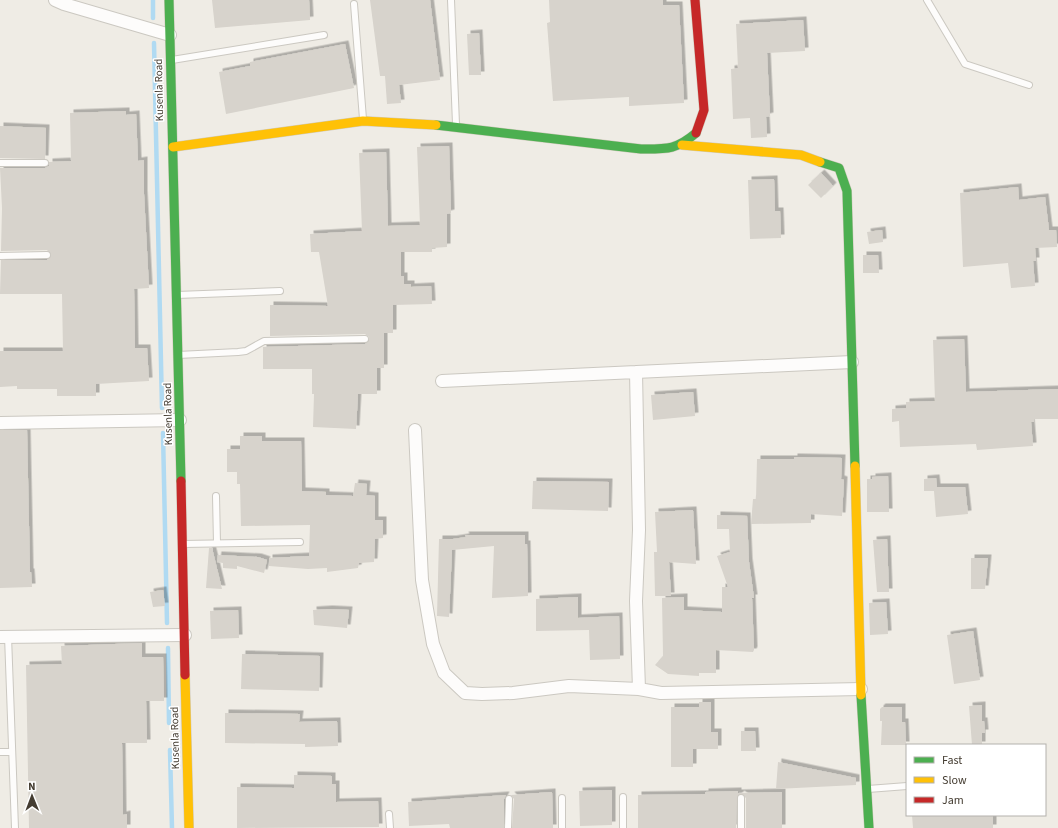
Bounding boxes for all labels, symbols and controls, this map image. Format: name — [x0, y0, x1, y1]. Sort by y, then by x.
street label: Kusenla Road — [151, 59, 167, 121]
street label: Kusenla Road — [160, 383, 176, 445]
street label: Kusenla Road — [167, 707, 183, 769]
legend — [906, 744, 1046, 816]
text: Fast — [942, 752, 962, 769]
text: Slow — [942, 772, 967, 789]
north arrow — [12, 776, 52, 816]
text: N — [28, 779, 36, 794]
text: Jam — [942, 792, 964, 809]

